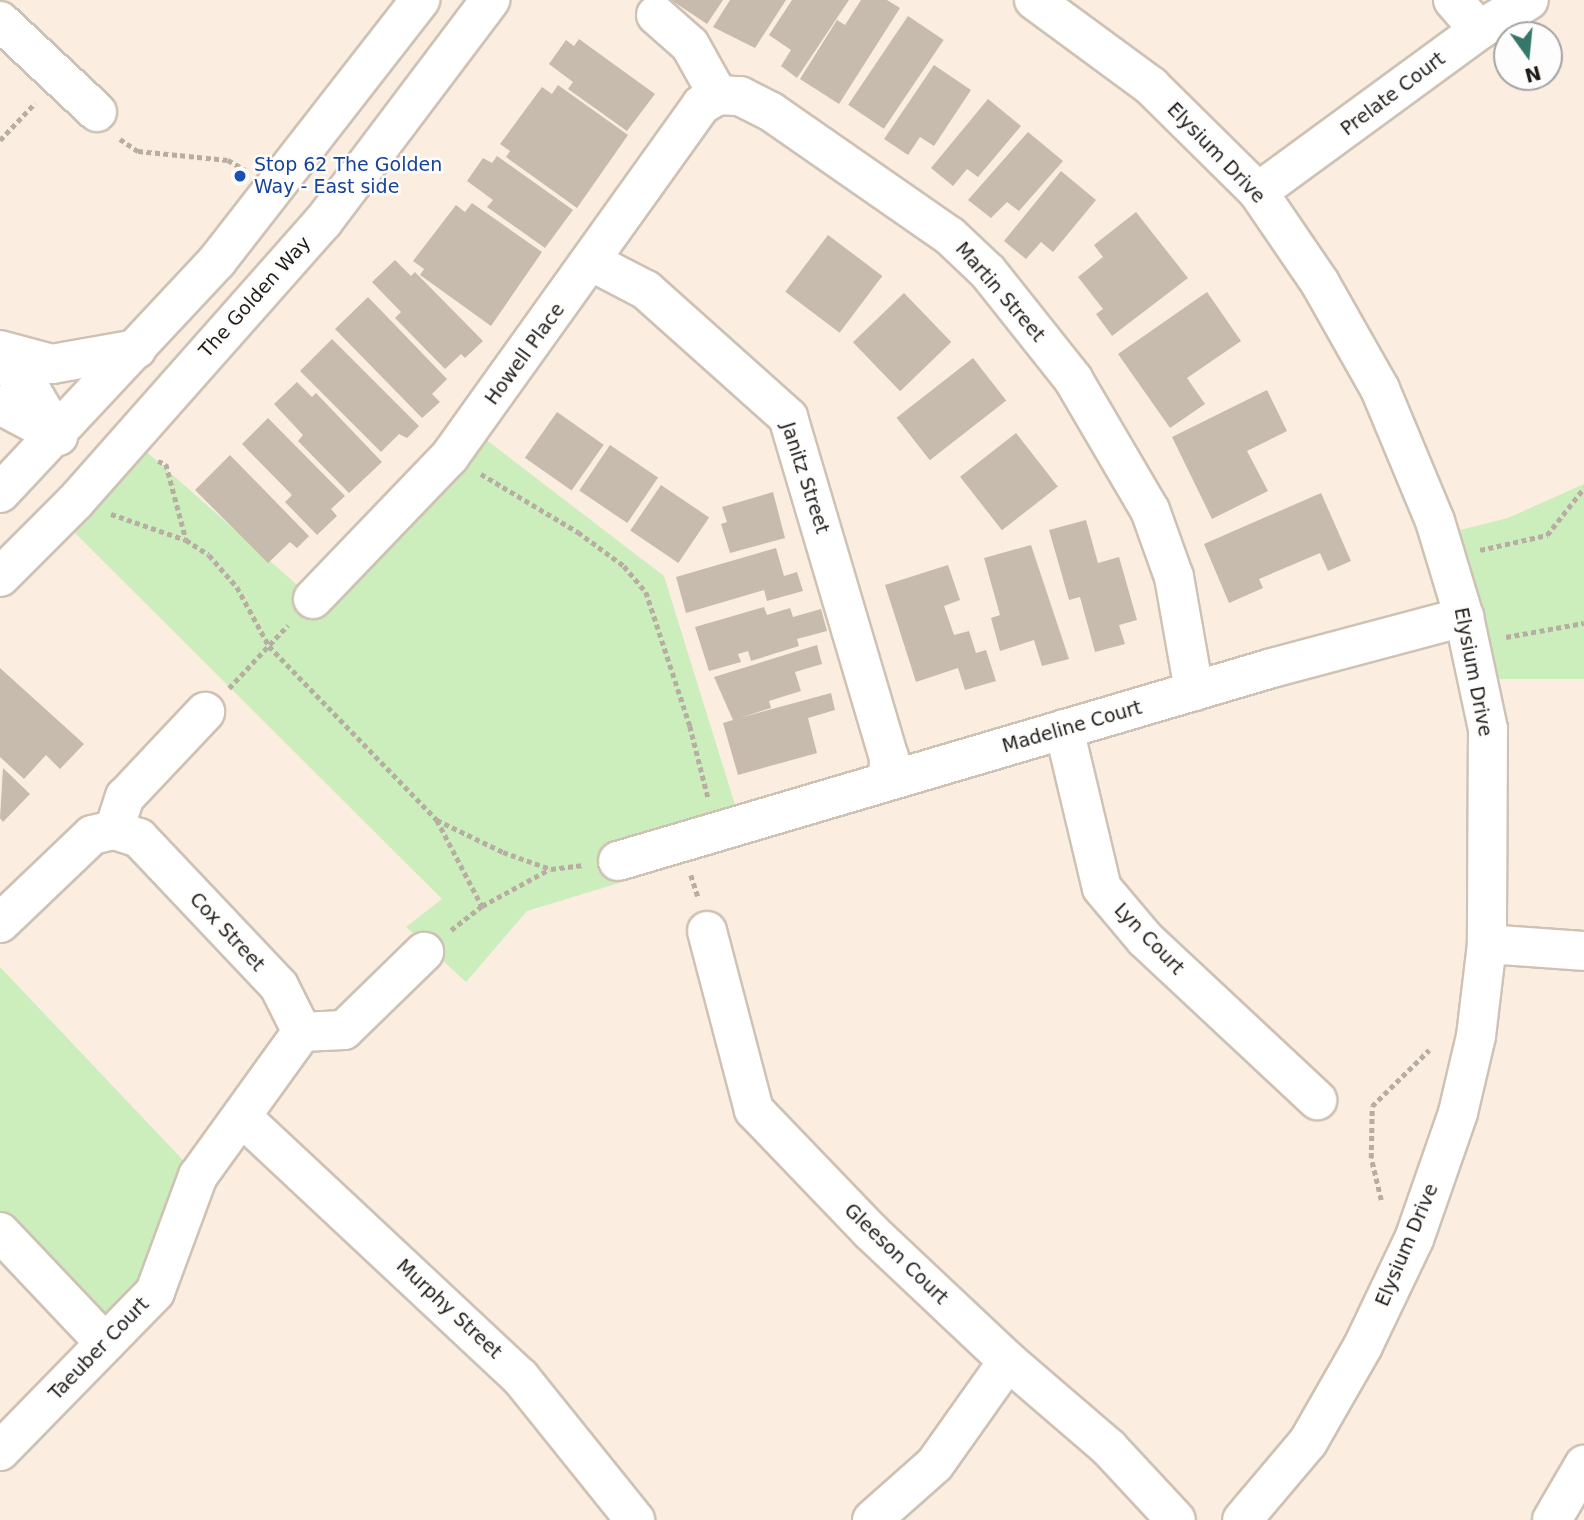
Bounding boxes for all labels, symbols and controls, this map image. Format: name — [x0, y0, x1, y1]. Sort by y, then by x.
north arrow — [1493, 21, 1563, 91]
street label: Prelate Court — [1336, 47, 1450, 141]
text: N — [1522, 62, 1543, 87]
street label: Elysium Drive — [1162, 98, 1270, 208]
place label: Stop 62 The Golden Way - East side — [254, 154, 442, 198]
marker: Stop 62 The Golden Way - East side — [232, 168, 248, 184]
street label: The Golden Way — [195, 232, 315, 362]
street label: Martin Street — [951, 238, 1049, 346]
street label: Howell Place — [480, 299, 570, 409]
street label: Janitz Street — [776, 419, 834, 537]
street label: Elysium Drive — [1449, 606, 1497, 738]
street label: Madeline Court — [999, 696, 1145, 758]
street label: Cox Street — [185, 888, 269, 976]
street label: Lyn Court — [1109, 899, 1189, 979]
street label: Elysium Drive — [1371, 1180, 1443, 1310]
street label: Gleeson Court — [839, 1199, 953, 1309]
street label: Murphy Street — [392, 1255, 506, 1363]
street label: Taeuber Court — [44, 1293, 154, 1405]

